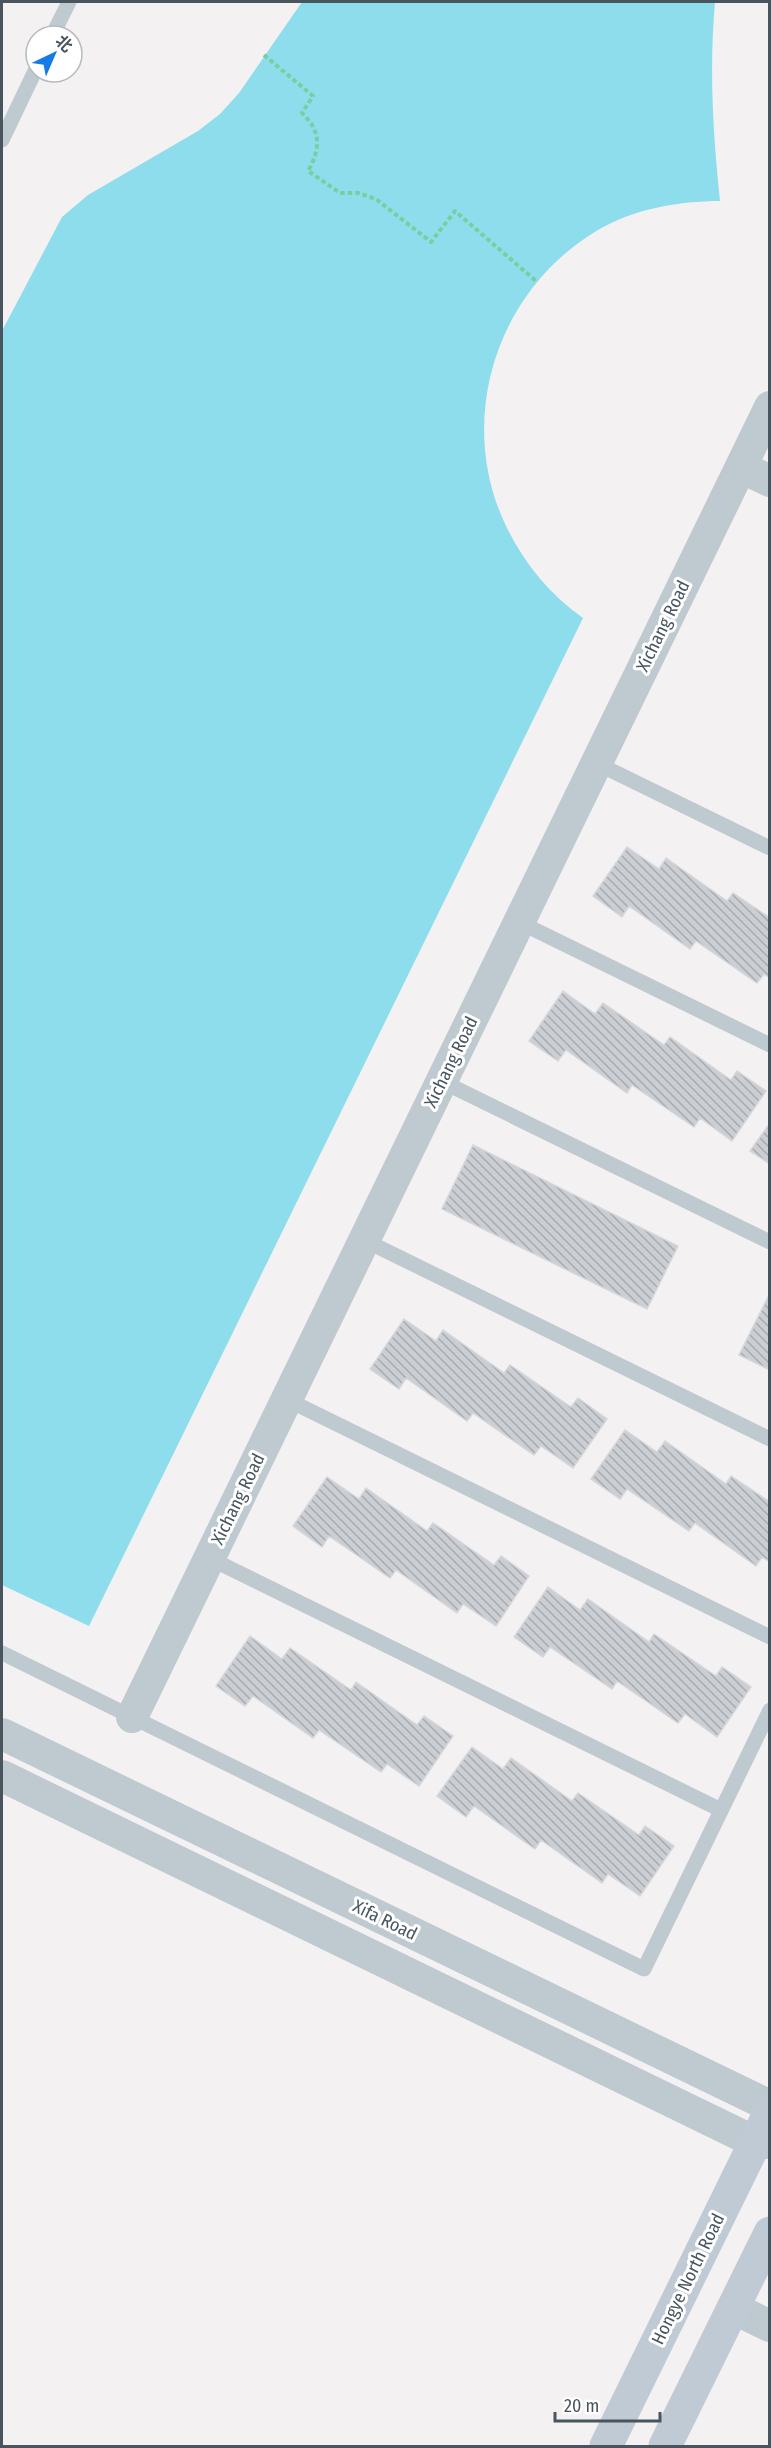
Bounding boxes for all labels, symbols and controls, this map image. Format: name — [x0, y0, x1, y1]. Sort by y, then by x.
north arrow — [24, 24, 84, 84]
text: 北 — [52, 31, 76, 56]
street label: Xichang Road — [631, 577, 695, 675]
street label: Xichang Road — [419, 1013, 483, 1111]
street label: Xichang Road — [206, 1450, 270, 1548]
street label: Xifa Road — [349, 1895, 421, 1945]
street label: Hongye North Road — [647, 2210, 729, 2348]
scale bar — [555, 2385, 660, 2423]
text: 20 m — [564, 2395, 599, 2417]

